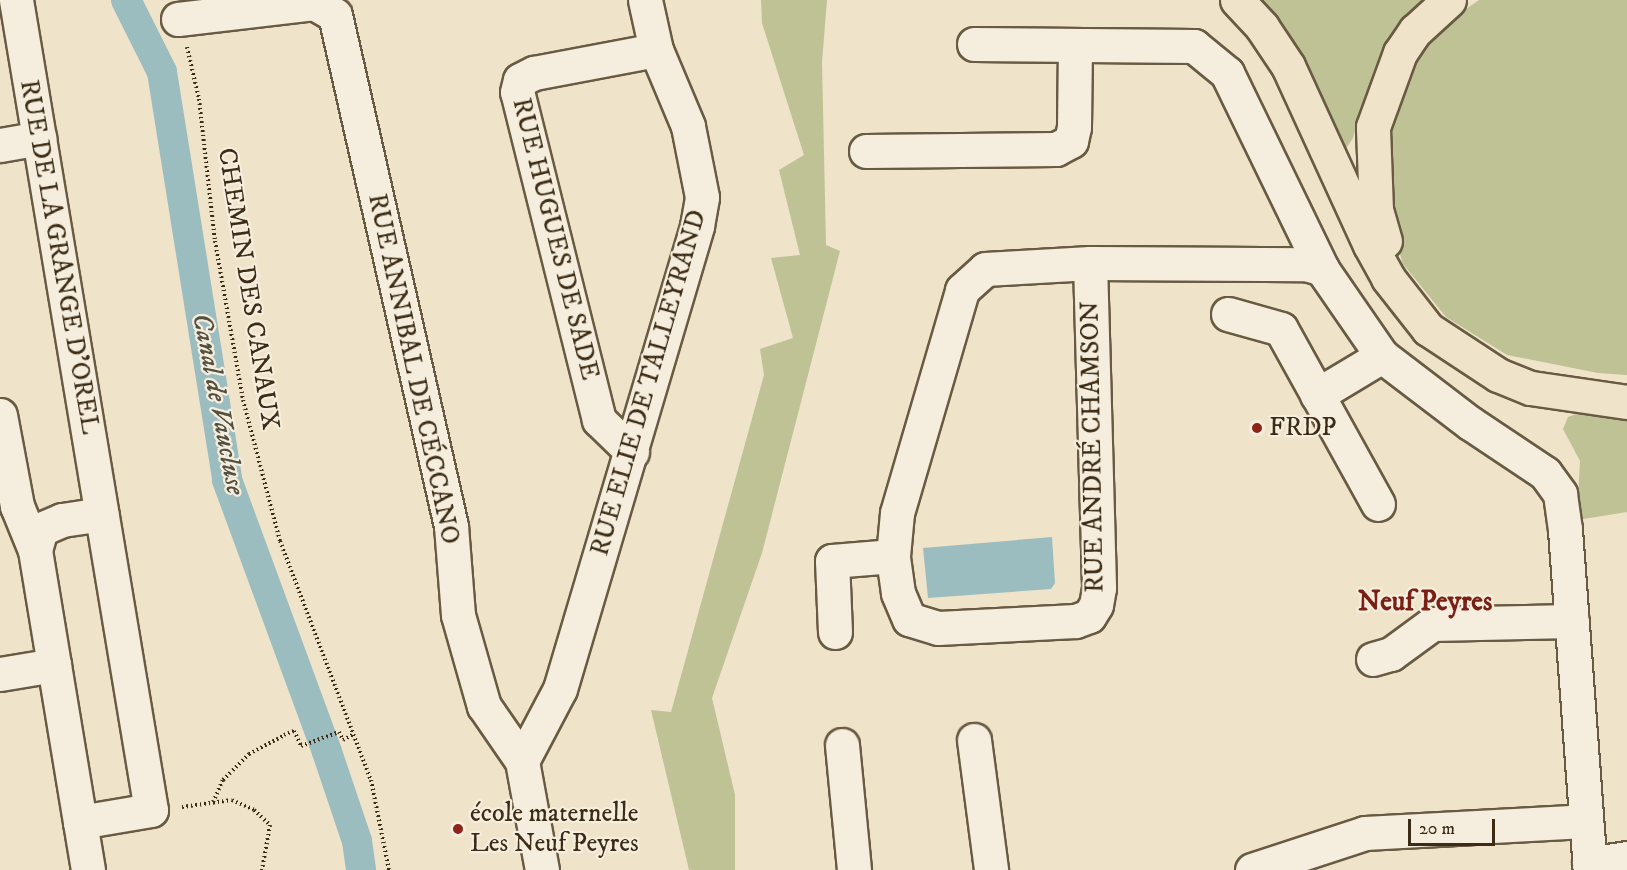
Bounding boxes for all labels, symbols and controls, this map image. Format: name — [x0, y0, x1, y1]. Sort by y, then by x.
street label: RUE DE LA GRANGE D'OREL — [12, 77, 106, 437]
street label: RUE HUGUES DE SADE — [505, 95, 605, 383]
street label: CHEMIN DES CANAUX — [210, 146, 286, 432]
street label: RUE ANNIBAL DE CÉCCANO — [361, 191, 465, 547]
street label: RUE ELIE DE TALLEYRAND — [585, 206, 713, 560]
street label: RUE ANDRÉ CHAMSON — [1075, 301, 1111, 593]
water label: Canal de Vaucluse — [185, 311, 251, 497]
place label: FRDP — [1269, 412, 1336, 444]
marker: FRDP — [1250, 421, 1264, 435]
district label: Neuf Peyres — [1358, 585, 1492, 619]
place label: école maternelle Les Neuf Peyres — [470, 798, 639, 860]
scale bar — [1411, 807, 1498, 845]
text: 20 m — [1419, 818, 1455, 840]
marker: école maternelle Les Neuf Peyres — [451, 822, 465, 836]

